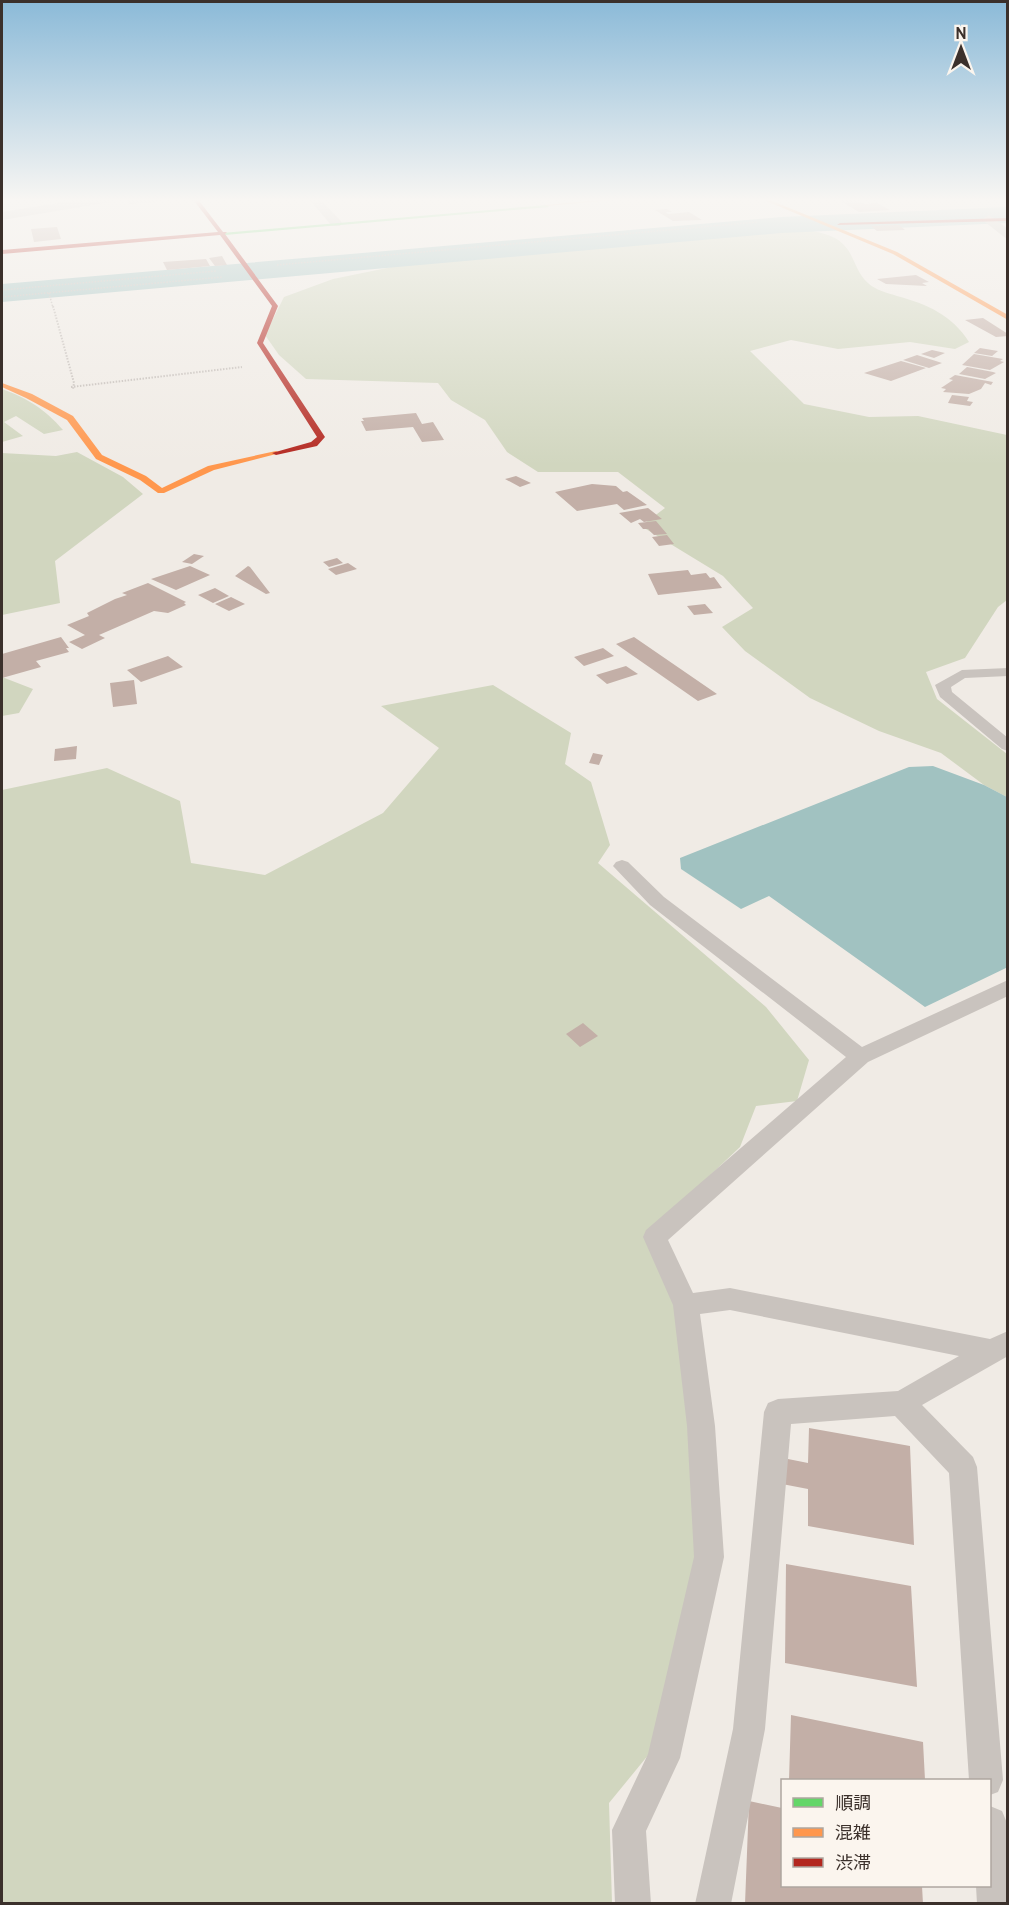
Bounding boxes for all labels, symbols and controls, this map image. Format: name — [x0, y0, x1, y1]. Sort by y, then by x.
north arrow — [931, 18, 991, 78]
text: N — [955, 25, 967, 45]
legend — [781, 1779, 991, 1887]
text: 順調 — [835, 1793, 871, 1816]
text: 混雑 — [835, 1823, 871, 1846]
text: 渋滞 — [835, 1853, 871, 1876]

